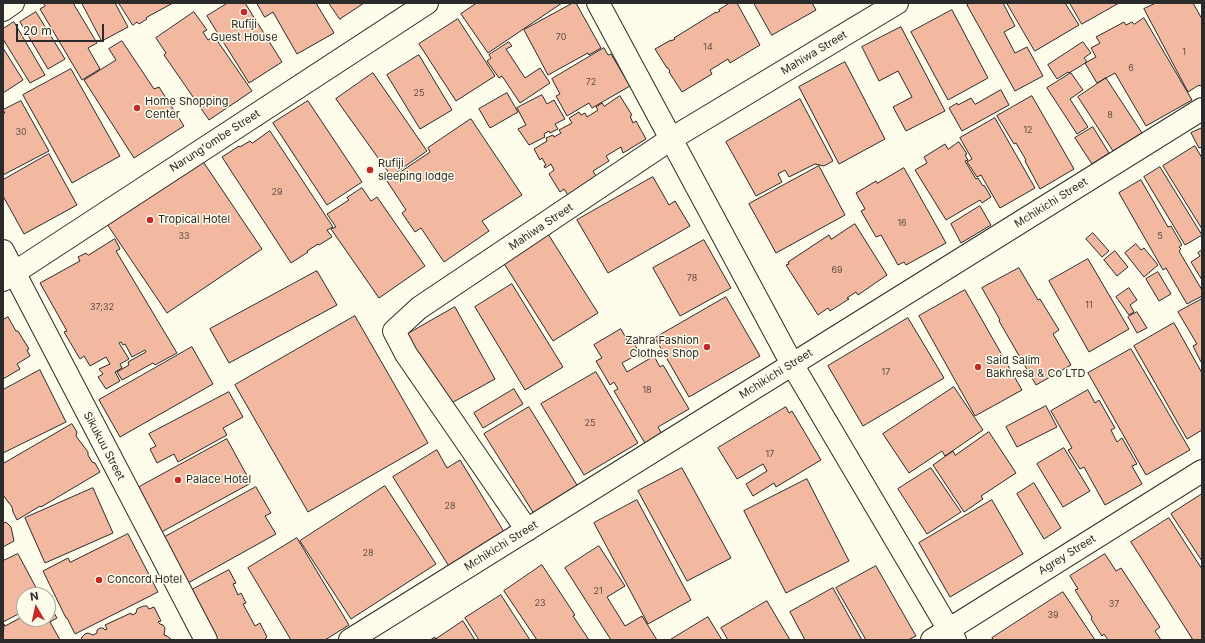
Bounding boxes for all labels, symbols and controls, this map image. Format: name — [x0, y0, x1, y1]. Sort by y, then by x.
marker: Rufiji Guest House — [239, 7, 249, 17]
scale bar — [18, 16, 106, 42]
place label: Rufiji Guest House — [210, 18, 278, 44]
text: 20 m — [23, 23, 52, 38]
street label: Mahiwa Street — [779, 28, 849, 78]
house number: 70 — [556, 32, 566, 42]
house number: 14 — [703, 42, 713, 52]
house number: 1 — [1182, 47, 1186, 57]
house number: 6 — [1128, 63, 1134, 73]
house number: 72 — [586, 77, 596, 87]
house number: 25 — [414, 88, 424, 98]
place label: Home Shopping Center — [145, 95, 228, 121]
marker: Home Shopping Center — [132, 103, 142, 113]
street label: Narung'ombe Street — [167, 107, 263, 175]
house number: 8 — [1107, 110, 1113, 120]
house number: 12 — [1023, 125, 1033, 135]
house number: 30 — [15, 127, 27, 137]
place label: Rufiji sleeping lodge — [378, 157, 454, 183]
marker: Rufiji sleeping lodge — [365, 165, 375, 175]
street label: Mchikichi Street — [1012, 175, 1090, 231]
house number: 29 — [271, 187, 283, 197]
street label: Mahiwa Street — [506, 201, 576, 253]
place label: Tropical Hotel — [158, 213, 230, 227]
marker: Tropical Hotel — [145, 215, 155, 225]
house number: 16 — [897, 218, 907, 228]
house number: 33 — [178, 231, 190, 241]
house number: 5 — [1157, 231, 1163, 241]
house number: 69 — [831, 265, 843, 275]
house number: 78 — [687, 273, 697, 283]
house number: 11 — [1085, 300, 1093, 310]
house number: 37;32 — [90, 302, 114, 312]
place label: Zahra Fashion Clothes Shop — [626, 334, 699, 360]
marker: Zahra Fashion Clothes Shop — [702, 342, 712, 352]
street label: Mchikichi Street — [737, 346, 815, 402]
place label: Said Salim Bakhresa & Co LTD — [986, 354, 1085, 380]
marker: Said Salim Bakhresa & Co LTD — [973, 362, 983, 372]
house number: 17 — [882, 367, 890, 377]
house number: 18 — [642, 385, 652, 395]
street label: Sikukuu Street — [80, 410, 128, 482]
house number: 25 — [585, 418, 595, 428]
house number: 17 — [766, 449, 774, 459]
place label: Palace Hotel — [186, 473, 251, 487]
marker: Palace Hotel — [173, 475, 183, 485]
house number: 28 — [444, 501, 456, 511]
street label: Mchikichi Street — [462, 518, 540, 574]
street label: Agrey Street — [1036, 532, 1098, 578]
house number: 28 — [362, 548, 374, 558]
place label: Concord Hotel — [107, 573, 182, 587]
marker: Concord Hotel — [94, 575, 104, 585]
house number: 21 — [593, 586, 603, 596]
north arrow — [16, 587, 56, 627]
text: N — [29, 589, 40, 604]
house number: 23 — [534, 598, 546, 608]
house number: 37 — [1109, 599, 1119, 609]
house number: 39 — [1047, 610, 1059, 620]

